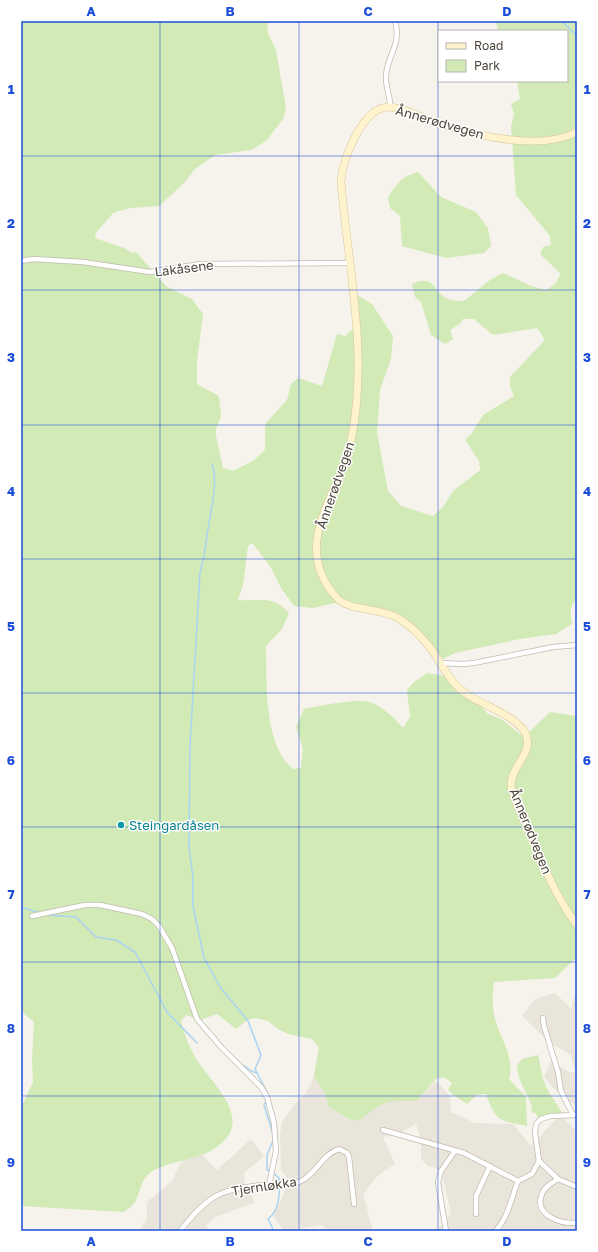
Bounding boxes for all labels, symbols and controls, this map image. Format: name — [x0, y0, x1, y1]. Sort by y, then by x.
text: A — [86, 3, 96, 19]
text: B — [225, 3, 235, 19]
text: C — [363, 3, 373, 19]
text: D — [502, 3, 512, 19]
legend — [438, 30, 568, 82]
text: Road — [474, 38, 503, 53]
text: Park — [474, 58, 500, 73]
text: 1 — [8, 81, 15, 97]
text: 1 — [584, 81, 591, 97]
street label: Ånnerødvegen — [394, 102, 486, 142]
text: 2 — [7, 215, 15, 231]
text: 2 — [583, 215, 591, 231]
street label: Lakåsene — [154, 256, 214, 280]
text: 3 — [7, 349, 15, 365]
text: 3 — [583, 349, 591, 365]
street label: Ånnerødvegen — [313, 439, 357, 531]
text: 4 — [7, 483, 15, 499]
text: 4 — [583, 483, 591, 499]
text: 5 — [7, 618, 15, 634]
text: 5 — [583, 618, 591, 634]
text: 6 — [7, 752, 15, 768]
text: 6 — [583, 752, 591, 768]
street label: Ånnerødvegen — [507, 786, 555, 876]
place label: Steingardåsen — [129, 817, 219, 833]
marker: Steingardåsen — [116, 820, 126, 830]
text: 7 — [7, 886, 15, 902]
text: 7 — [583, 886, 591, 902]
text: 8 — [7, 1020, 15, 1036]
text: 8 — [583, 1020, 591, 1036]
text: 9 — [7, 1154, 15, 1170]
text: 9 — [583, 1154, 591, 1170]
street label: Tjernløkka — [230, 1173, 298, 1199]
text: A — [86, 1233, 96, 1249]
text: B — [225, 1233, 235, 1249]
text: C — [363, 1233, 373, 1249]
text: D — [502, 1233, 512, 1249]

